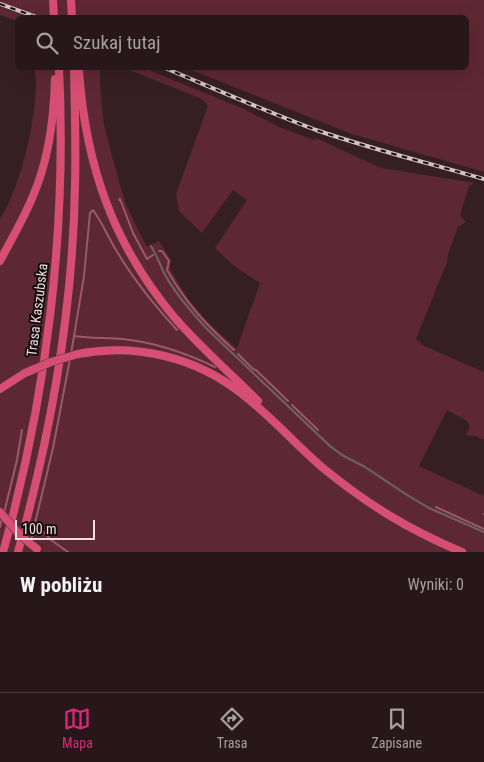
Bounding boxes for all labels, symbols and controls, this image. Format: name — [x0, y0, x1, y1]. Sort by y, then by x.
search box — [15, 15, 469, 70]
icon: search — [33, 29, 61, 57]
text: Szukaj tutaj — [73, 31, 160, 54]
street label: Trasa Kaszubska — [23, 263, 51, 357]
scale bar — [15, 517, 95, 540]
text: 100 m — [22, 521, 57, 537]
text: W pobliżu — [20, 573, 102, 597]
text: Wyniki: 0 — [408, 575, 464, 594]
tab: Mapa — [62, 705, 93, 751]
tab: Trasa — [217, 705, 247, 751]
tab: Zapisane — [371, 705, 422, 751]

